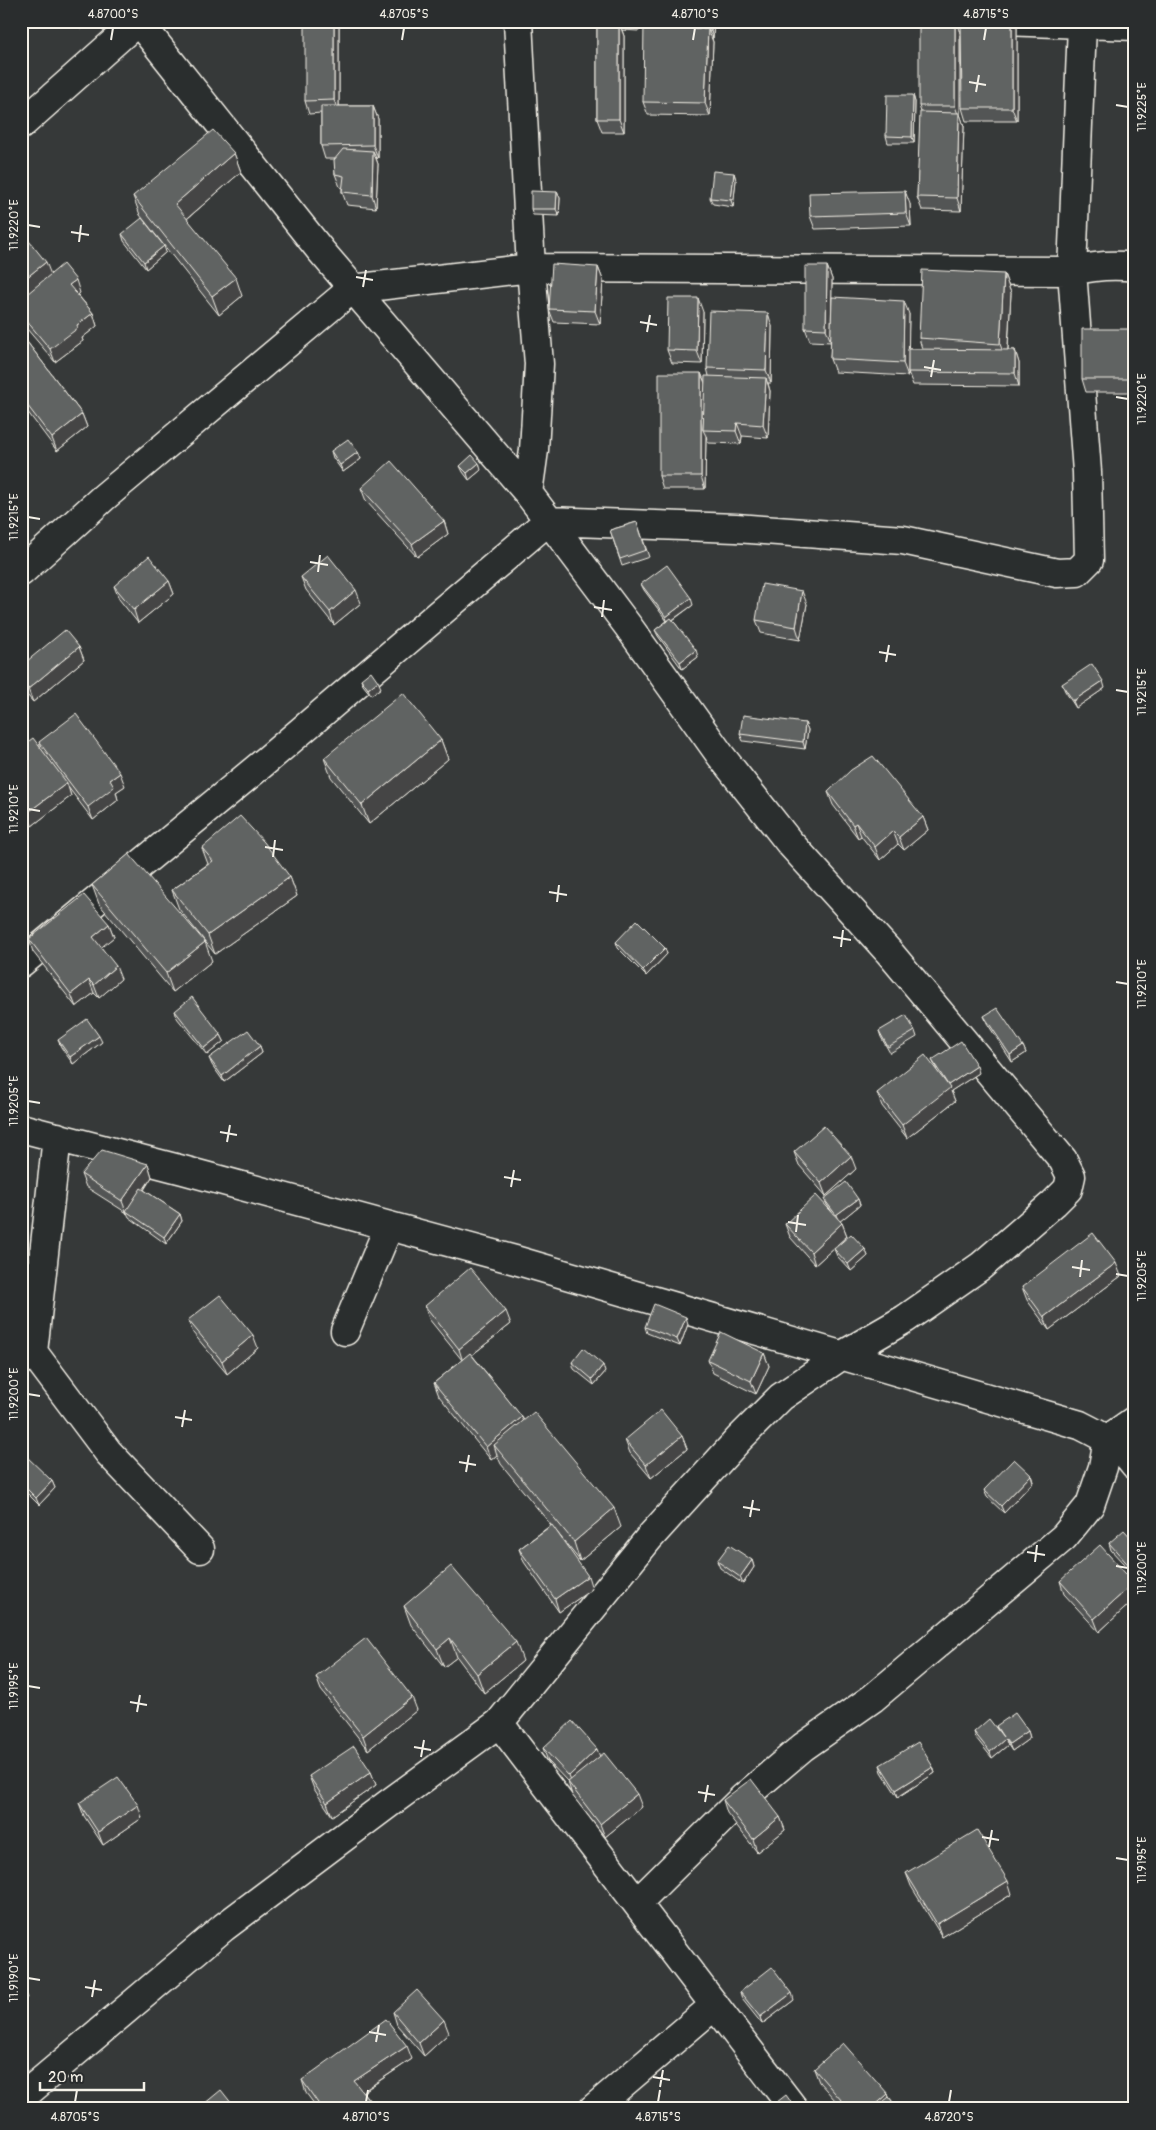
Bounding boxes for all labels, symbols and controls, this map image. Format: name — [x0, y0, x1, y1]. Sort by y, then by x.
text: 4.8700°S — [88, 7, 138, 22]
text: 4.8705°S — [380, 7, 428, 22]
text: 4.8710°S — [671, 7, 719, 22]
text: 4.8715°S — [963, 7, 1009, 22]
text: 11.9225°E — [1135, 82, 1150, 132]
text: 11.9220°E — [7, 199, 22, 251]
text: 11.9220°E — [1135, 373, 1150, 425]
text: 11.9215°E — [7, 493, 22, 541]
text: 11.9215°E — [1135, 668, 1150, 716]
text: 11.9210°E — [7, 784, 22, 834]
text: 11.9210°E — [1135, 959, 1150, 1009]
text: 11.9205°E — [7, 1075, 22, 1127]
text: 11.9205°E — [1135, 1250, 1150, 1302]
text: 11.9200°E — [7, 1368, 22, 1420]
text: 11.9200°E — [1135, 1542, 1150, 1594]
text: 11.9195°E — [7, 1662, 22, 1710]
text: 11.9195°E — [1135, 1836, 1150, 1884]
text: 11.9190°E — [7, 1954, 22, 2002]
scale bar — [40, 2060, 144, 2092]
text: 20 m — [48, 2068, 83, 2087]
text: 4.8705°S — [51, 2110, 99, 2125]
text: 4.8710°S — [342, 2110, 390, 2125]
text: 4.8715°S — [635, 2110, 681, 2125]
text: 4.8720°S — [924, 2110, 974, 2125]

